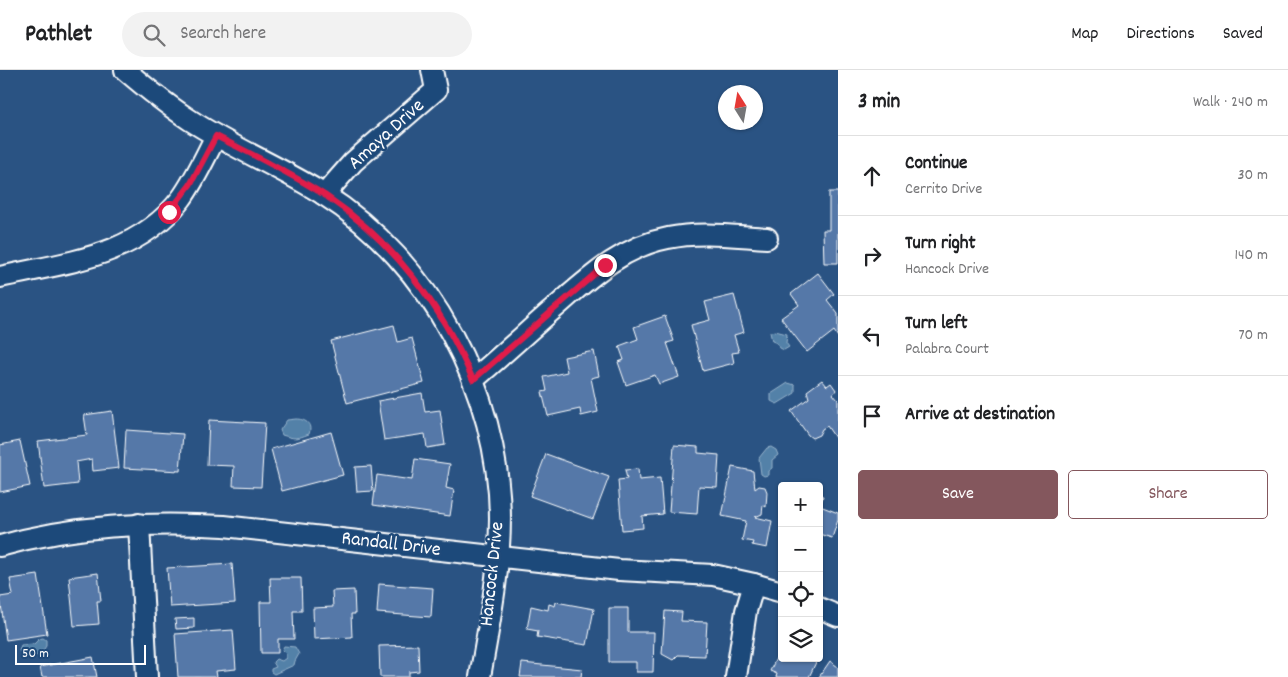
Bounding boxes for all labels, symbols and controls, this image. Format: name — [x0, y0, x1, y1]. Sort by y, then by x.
search box — [122, 12, 472, 57]
text: Pathlet — [25, 18, 92, 52]
icon: search — [140, 21, 168, 49]
text: Search here — [180, 21, 266, 48]
text: Map — [1071, 22, 1098, 47]
text: Directions — [1126, 22, 1195, 47]
text: Saved — [1223, 22, 1263, 47]
north arrow — [718, 85, 763, 130]
text: 3 min — [858, 88, 900, 118]
text: Walk · 240 m — [1193, 91, 1268, 114]
street label: Amaya Drive — [342, 93, 432, 177]
text: Continue — [905, 151, 967, 178]
icon: ahead — [858, 162, 886, 190]
text: 30 m — [1238, 164, 1268, 187]
text: Cerrito Drive — [905, 178, 982, 201]
route start — [158, 201, 181, 224]
text: Turn right — [905, 231, 976, 258]
icon: right — [858, 242, 886, 270]
text: 140 m — [1234, 244, 1268, 267]
route end — [594, 254, 617, 277]
text: Hancock Drive — [905, 258, 989, 281]
text: Turn left — [905, 311, 968, 338]
icon: left — [858, 322, 886, 350]
text: 70 m — [1238, 324, 1268, 347]
text: Palabra Court — [905, 338, 989, 361]
icon: arrive — [858, 402, 886, 430]
text: Arrive at destination — [905, 402, 1055, 429]
button: Save — [858, 470, 1058, 519]
button: Share — [1068, 470, 1268, 519]
map controls — [778, 482, 823, 662]
button: + — [778, 482, 823, 527]
street label: Hancock Drive — [474, 520, 512, 628]
street label: Randall Drive — [340, 525, 442, 565]
button: − — [778, 527, 823, 572]
button: locate — [778, 572, 823, 617]
button: layers — [778, 617, 823, 662]
scale bar — [15, 642, 146, 665]
text: 50 m — [22, 644, 49, 664]

